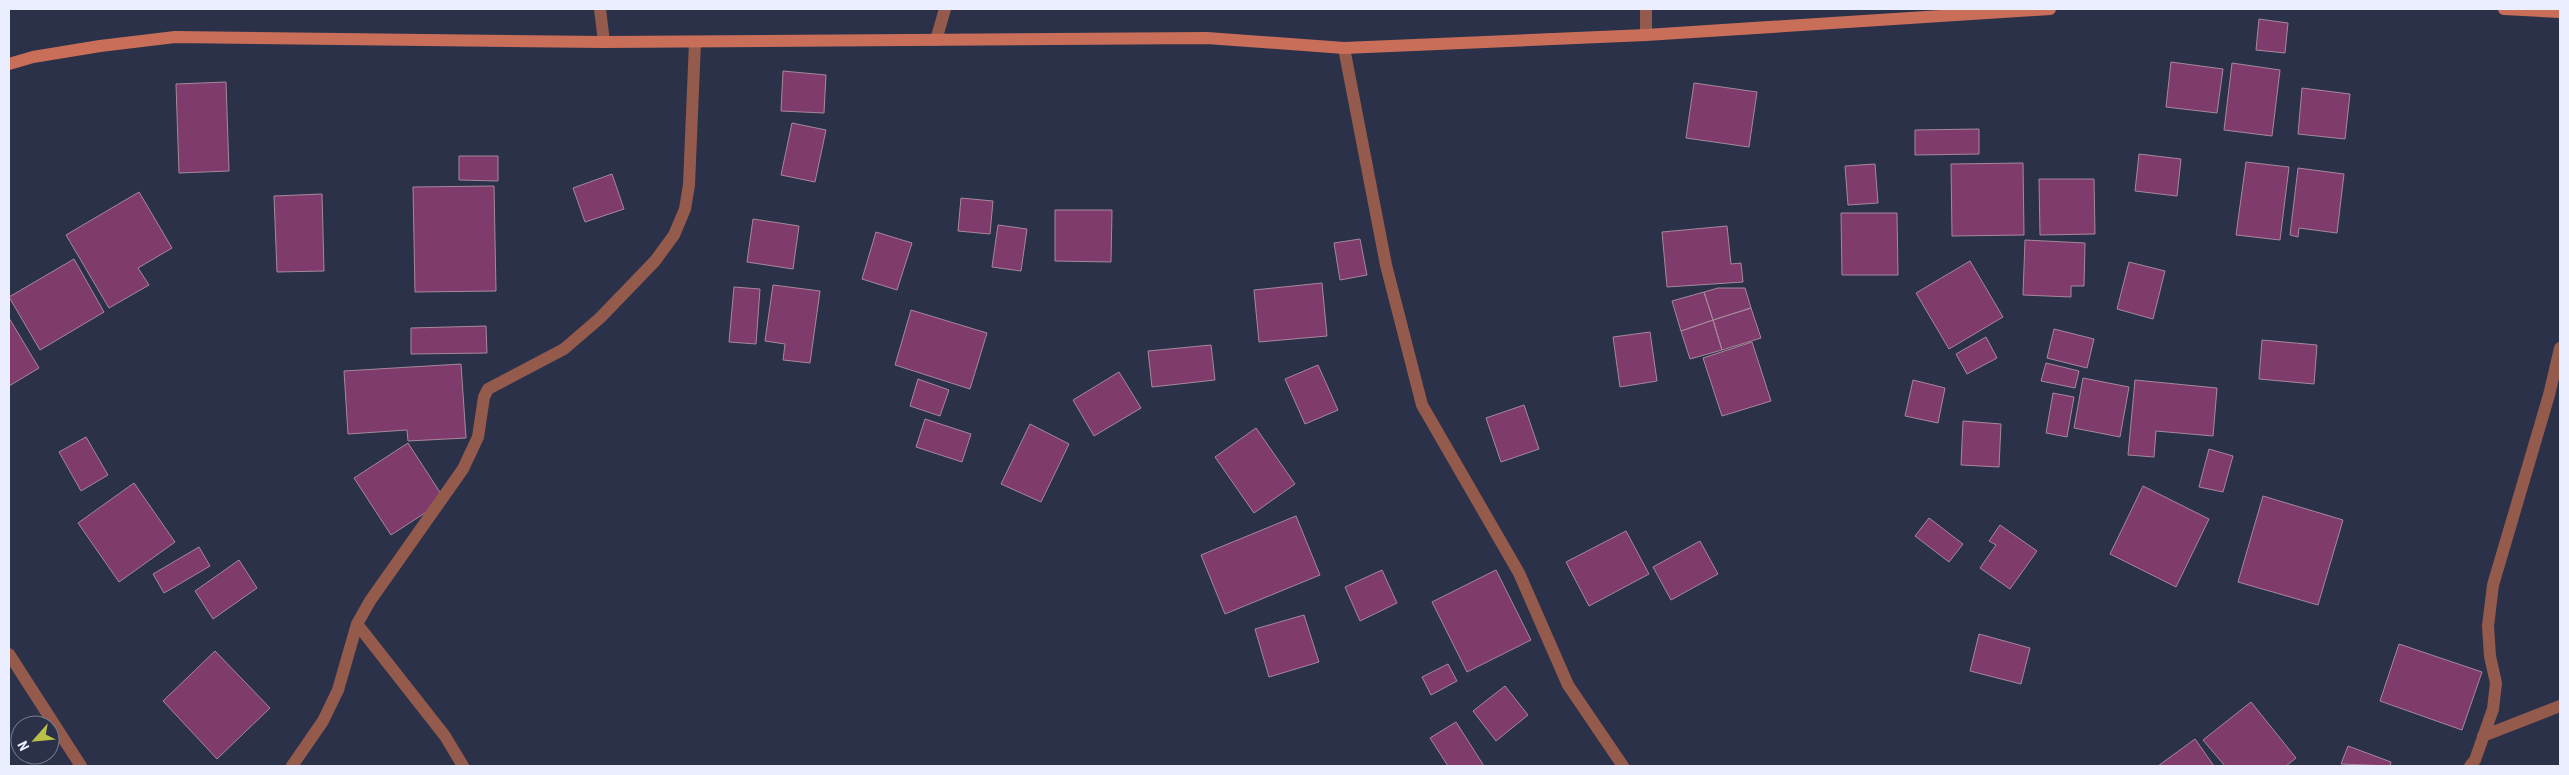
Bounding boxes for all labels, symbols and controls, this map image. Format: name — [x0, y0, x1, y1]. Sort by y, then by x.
north arrow — [10, 715, 60, 765]
text: N — [14, 738, 32, 753]

